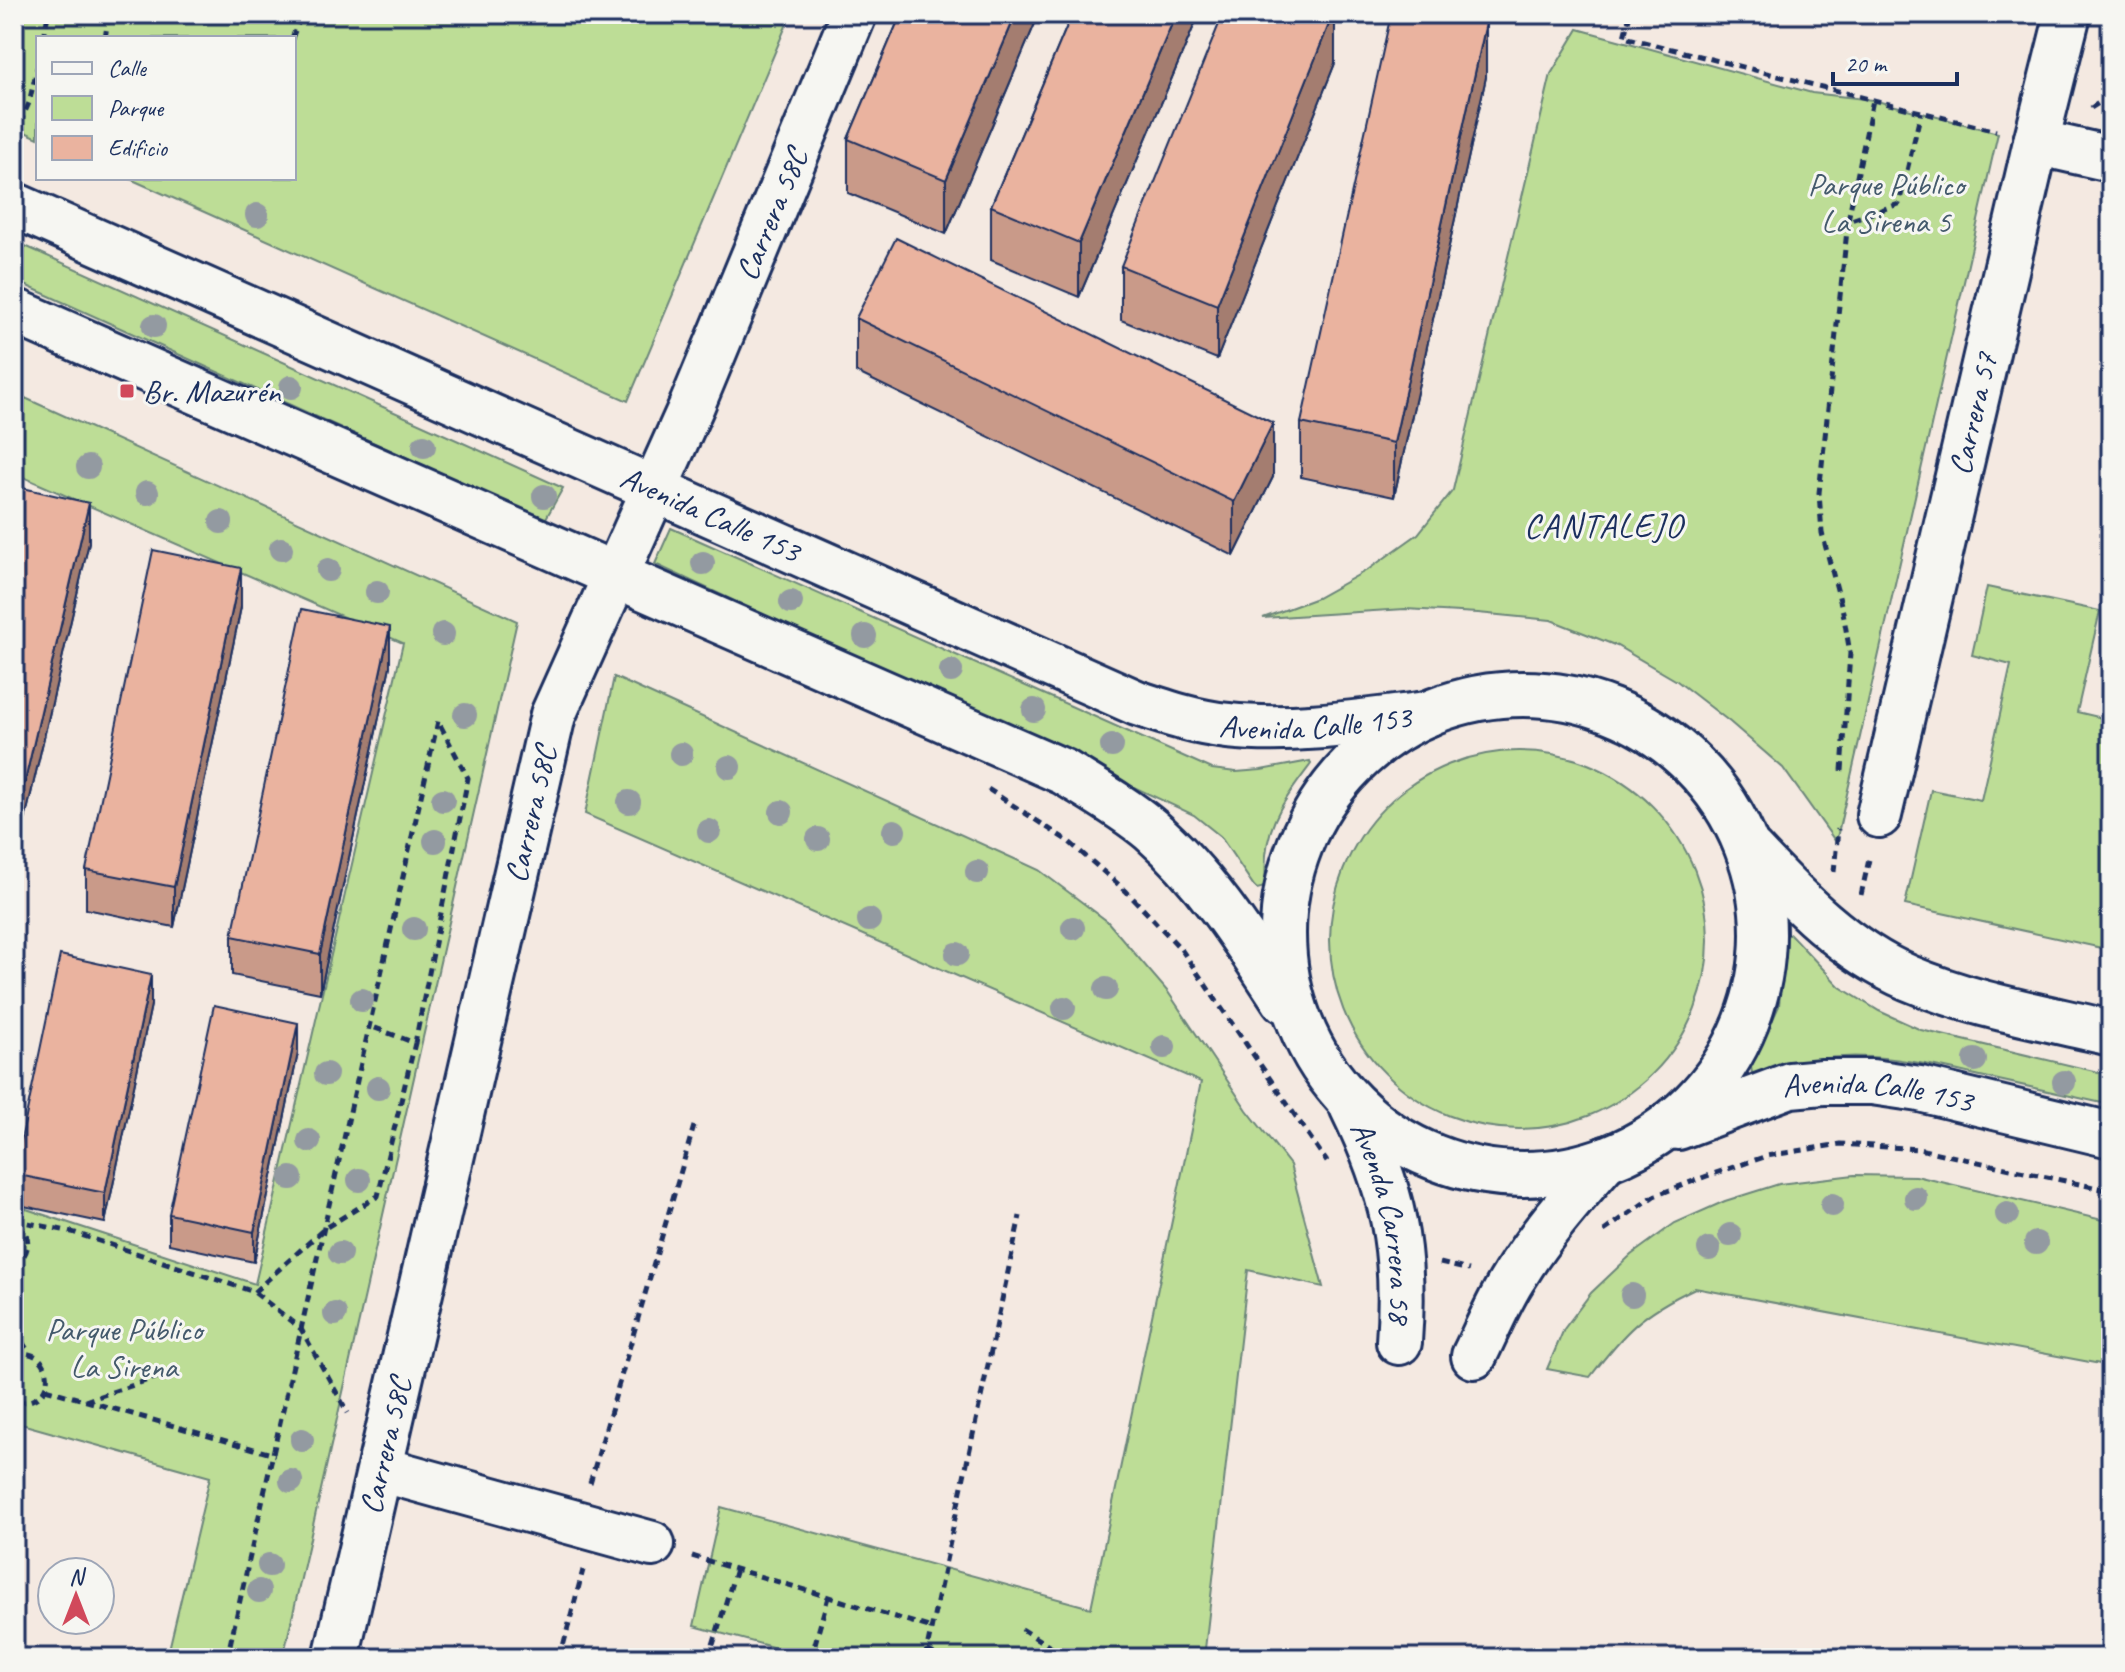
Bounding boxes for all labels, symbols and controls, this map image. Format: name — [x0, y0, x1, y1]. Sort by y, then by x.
legend — [36, 36, 296, 180]
scale bar — [1833, 36, 1957, 86]
text: 20 m — [1845, 49, 1888, 79]
text: Calle — [108, 53, 148, 83]
text: Parque — [108, 93, 165, 123]
text: Edificio — [108, 133, 169, 163]
street label: Carrera 58C — [726, 140, 818, 286]
park label: Parque Público La Sirena 5 — [1808, 164, 1968, 242]
street label: Carrera 57 — [1939, 347, 2007, 479]
place label: Br. Mazurén — [143, 371, 282, 412]
marker: Br. Mazurén — [118, 382, 136, 400]
street label: Avenida Calle 153 — [614, 457, 809, 573]
district label: CANTALEJO — [1524, 504, 1686, 547]
street label: Avenida Calle 153 — [1217, 696, 1416, 749]
street label: Carrera 58C — [495, 739, 567, 886]
street label: Avenida Calle 153 — [1781, 1062, 1979, 1123]
street label: Avenda Carrera 58 — [1341, 1115, 1421, 1327]
park label: Parque Público La Sirena — [46, 1309, 206, 1387]
street label: Carrera 58C — [350, 1371, 422, 1518]
north arrow — [36, 1556, 116, 1636]
text: N — [69, 1563, 86, 1591]

